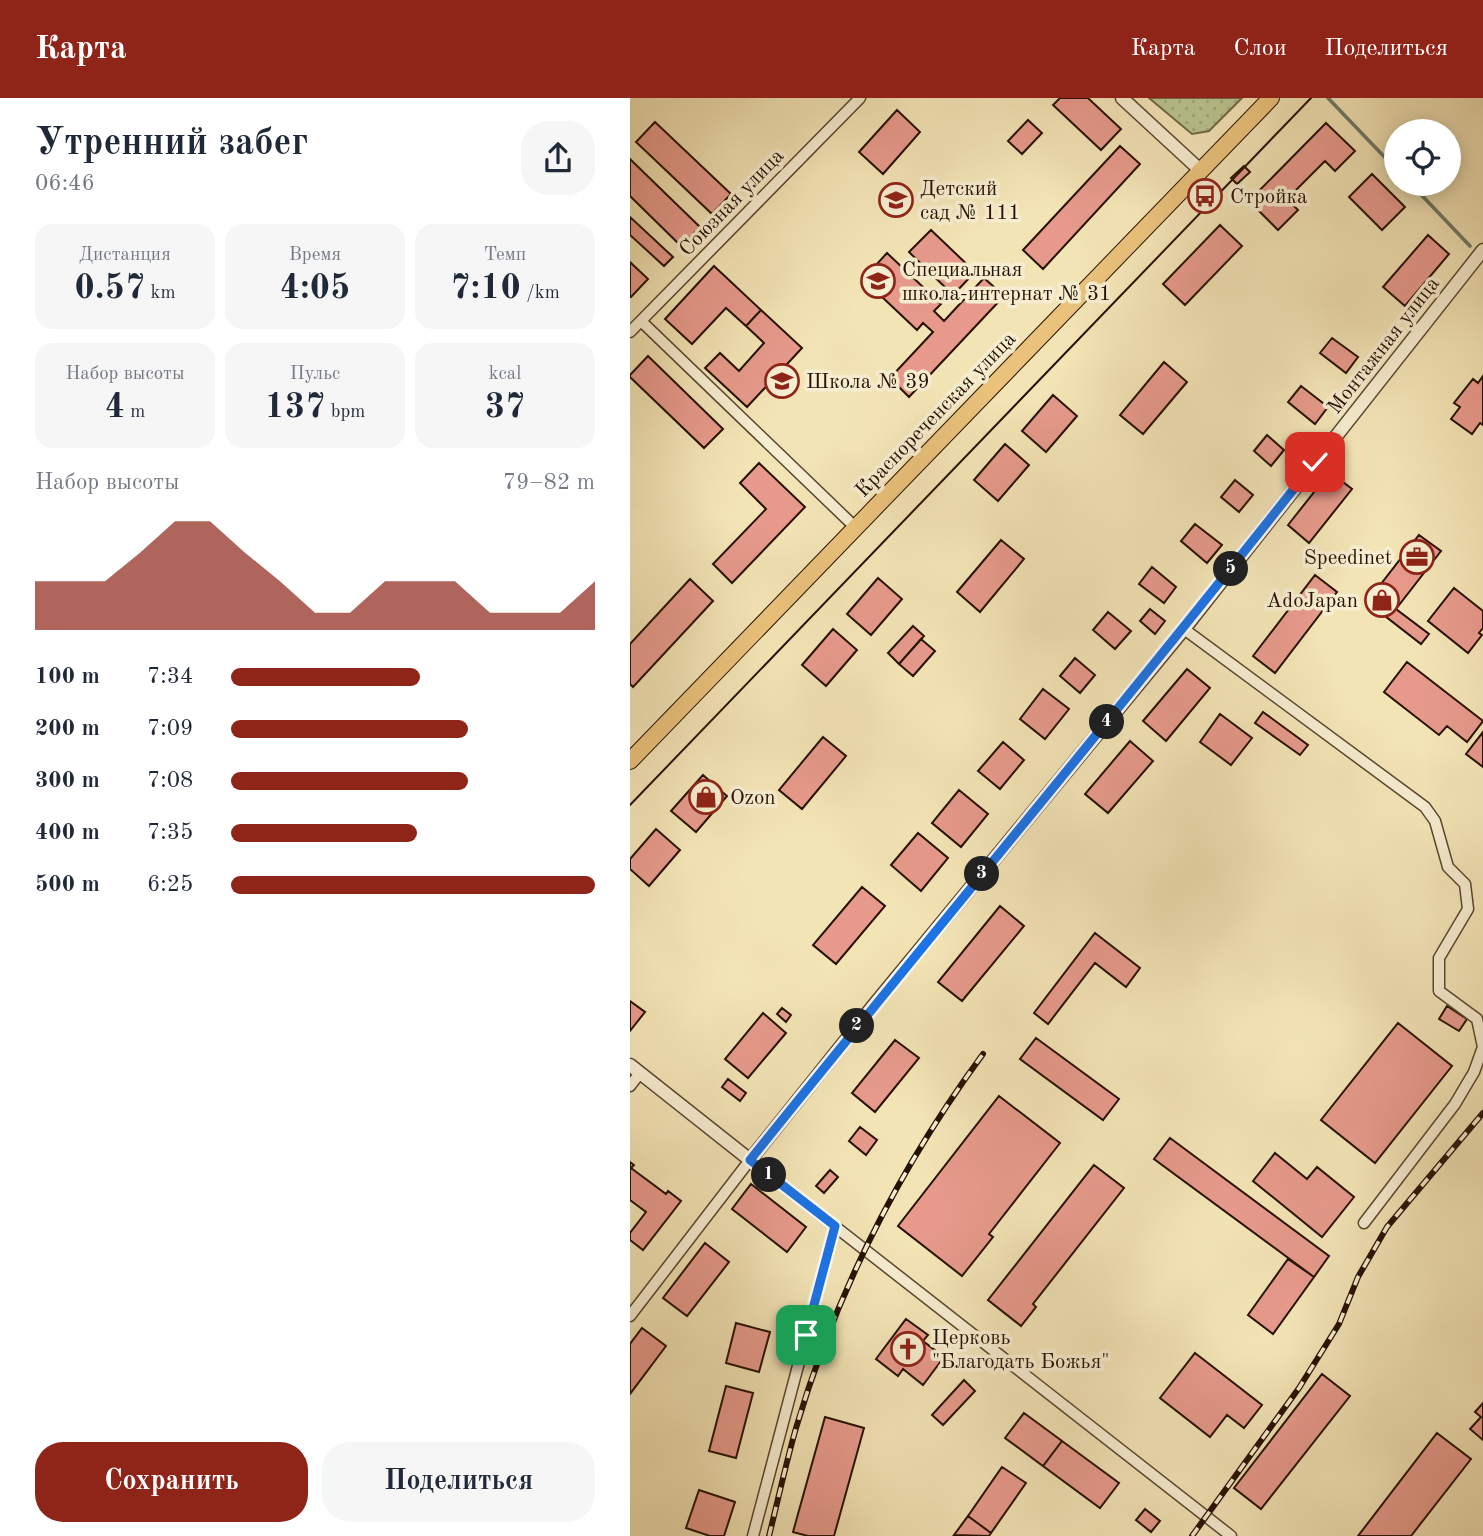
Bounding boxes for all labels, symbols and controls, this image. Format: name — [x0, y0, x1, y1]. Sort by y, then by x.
text: Карта — [35, 33, 127, 66]
text: Карта — [1131, 37, 1196, 61]
text: Слои — [1234, 37, 1287, 61]
text: Поделиться — [1325, 37, 1448, 61]
map controls — [1384, 119, 1461, 196]
button: locate — [1384, 119, 1461, 196]
button: share — [521, 121, 595, 195]
text: Утренний забег — [35, 125, 308, 163]
street label: Союзная улица — [676, 145, 788, 261]
text: 06:46 — [35, 172, 95, 195]
bus stop icon: Стройка — [1186, 177, 1224, 215]
place label: Детский сад № 111 — [920, 179, 1021, 224]
school or university icon: Детский сад № 111 — [877, 181, 915, 219]
place label: Стройка — [1230, 187, 1308, 208]
text: Дистанция — [79, 246, 171, 265]
text: Время — [289, 246, 341, 265]
text: Темп — [484, 246, 526, 265]
place label: Специальная школа-интернат № 31 — [902, 260, 1111, 305]
school or university icon: Специальная школа-интернат № 31 — [859, 262, 897, 300]
text: 0.57 — [75, 271, 145, 306]
text: 4:05 — [280, 271, 350, 306]
text: 7:10 — [450, 271, 521, 306]
street label: Монтажная улица — [1324, 274, 1444, 418]
text: km — [145, 284, 176, 303]
text: /km — [521, 284, 560, 303]
street label: Краснореченская улица — [852, 328, 1020, 502]
school or university icon: Школа № 39 — [763, 362, 801, 400]
text: Набор высоты — [65, 365, 185, 384]
text: Пульс — [290, 365, 340, 384]
text: kcal — [489, 365, 521, 384]
place label: Школа № 39 — [806, 372, 930, 393]
text: 4 — [105, 390, 125, 425]
text: 137 — [265, 390, 325, 425]
text: 37 — [485, 390, 525, 425]
text: m — [125, 403, 145, 422]
text: bpm — [325, 403, 365, 422]
pin — [1285, 432, 1345, 492]
icon: check — [1296, 443, 1334, 481]
text: Набор высоты — [35, 471, 179, 494]
text: 79–82 m — [503, 471, 595, 494]
office icon: Speedinet — [1398, 538, 1436, 576]
place label: Speedinet — [1304, 548, 1392, 569]
pin: 5 — [1214, 552, 1248, 587]
text: 5 — [1225, 559, 1236, 578]
shop icon: AdoJapan — [1363, 581, 1401, 619]
place label: AdoJapan — [1266, 591, 1358, 612]
text: 100 m — [35, 665, 100, 688]
text: 7:34 — [147, 665, 193, 688]
pin: 4 — [1090, 704, 1124, 740]
text: 4 — [1101, 712, 1112, 731]
text: 200 m — [35, 717, 100, 740]
text: 7:09 — [147, 717, 193, 740]
text: 300 m — [35, 769, 100, 792]
text: 7:08 — [147, 769, 193, 792]
shop icon: Ozon — [687, 778, 725, 816]
place label: Ozon — [730, 788, 776, 809]
text: 400 m — [35, 821, 100, 844]
text: 7:35 — [147, 821, 193, 844]
pin: 3 — [964, 856, 1000, 892]
text: 3 — [976, 864, 987, 883]
text: 500 m — [35, 873, 100, 896]
text: 6:25 — [147, 873, 193, 896]
pin: 2 — [840, 1009, 874, 1044]
text: 2 — [851, 1016, 862, 1035]
pin: 1 — [752, 1158, 786, 1192]
text: 1 — [763, 1165, 774, 1184]
pin — [776, 1305, 836, 1365]
icon: arrive — [787, 1316, 825, 1354]
place label: Церковь "Благодать Божья" — [932, 1328, 1110, 1373]
church icon: Церковь "Благодать Божья" — [889, 1330, 927, 1368]
button: Сохранить — [35, 1442, 308, 1522]
button: Поделиться — [322, 1442, 595, 1522]

